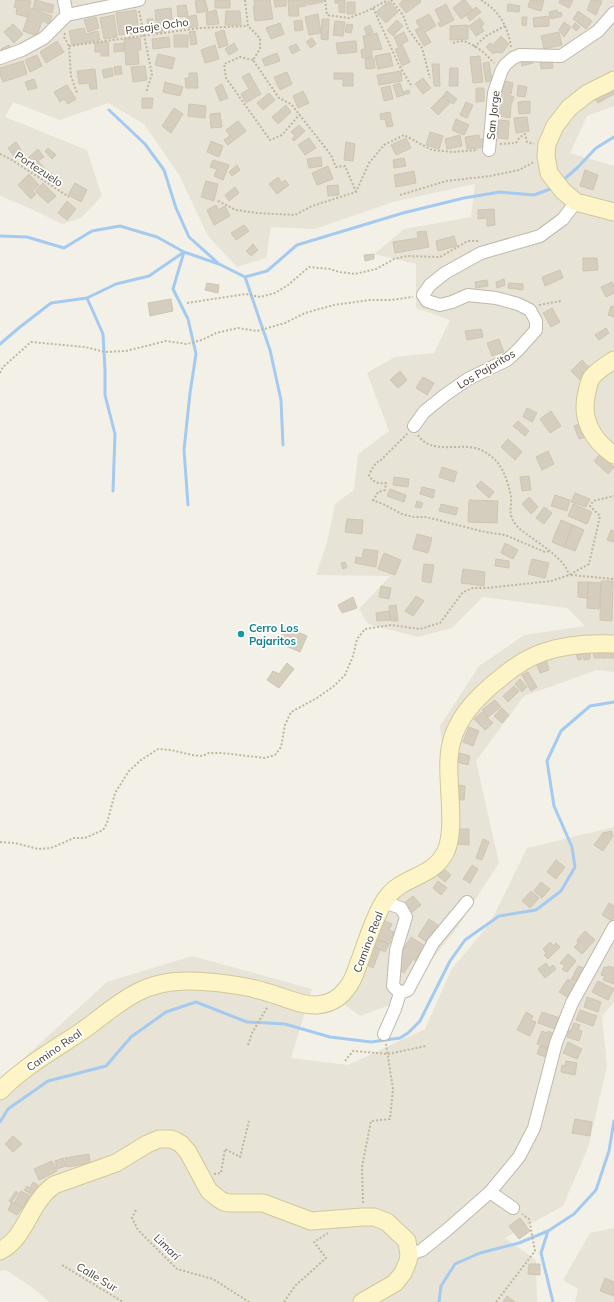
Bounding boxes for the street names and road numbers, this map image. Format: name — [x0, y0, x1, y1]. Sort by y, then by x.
street label: Pasaje Ocho — [124, 15, 190, 37]
street label: San Jorge — [483, 90, 503, 140]
street label: Portezuelo — [12, 148, 66, 190]
street label: Los Pajaritos — [454, 346, 518, 392]
street label: Camino Real — [350, 909, 386, 975]
street label: Camino Real — [24, 1026, 84, 1074]
street label: Limarí — [151, 1231, 184, 1264]
street label: Calle Sur — [74, 1259, 120, 1295]

